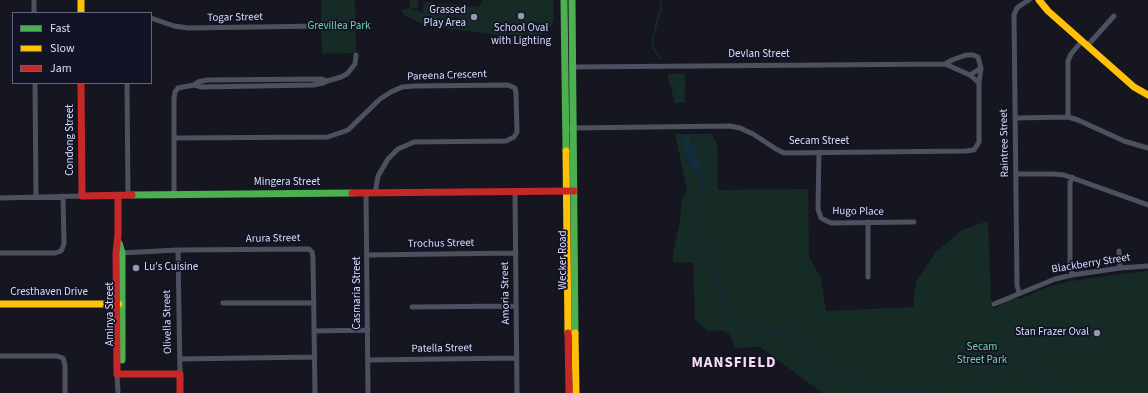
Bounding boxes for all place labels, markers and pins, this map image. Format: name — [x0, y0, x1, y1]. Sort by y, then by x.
place label: Grassed Play Area — [424, 4, 466, 30]
marker: School Oval with Lighting — [516, 11, 526, 21]
marker: Grassed Play Area — [469, 12, 479, 22]
place label: School Oval with Lighting — [491, 22, 551, 48]
place label: Lu's Cuisine — [144, 261, 198, 275]
marker: Lu's Cuisine — [131, 263, 141, 273]
place label: Stan Frazer Oval — [1015, 326, 1089, 340]
marker: Stan Frazer Oval — [1092, 328, 1102, 338]

